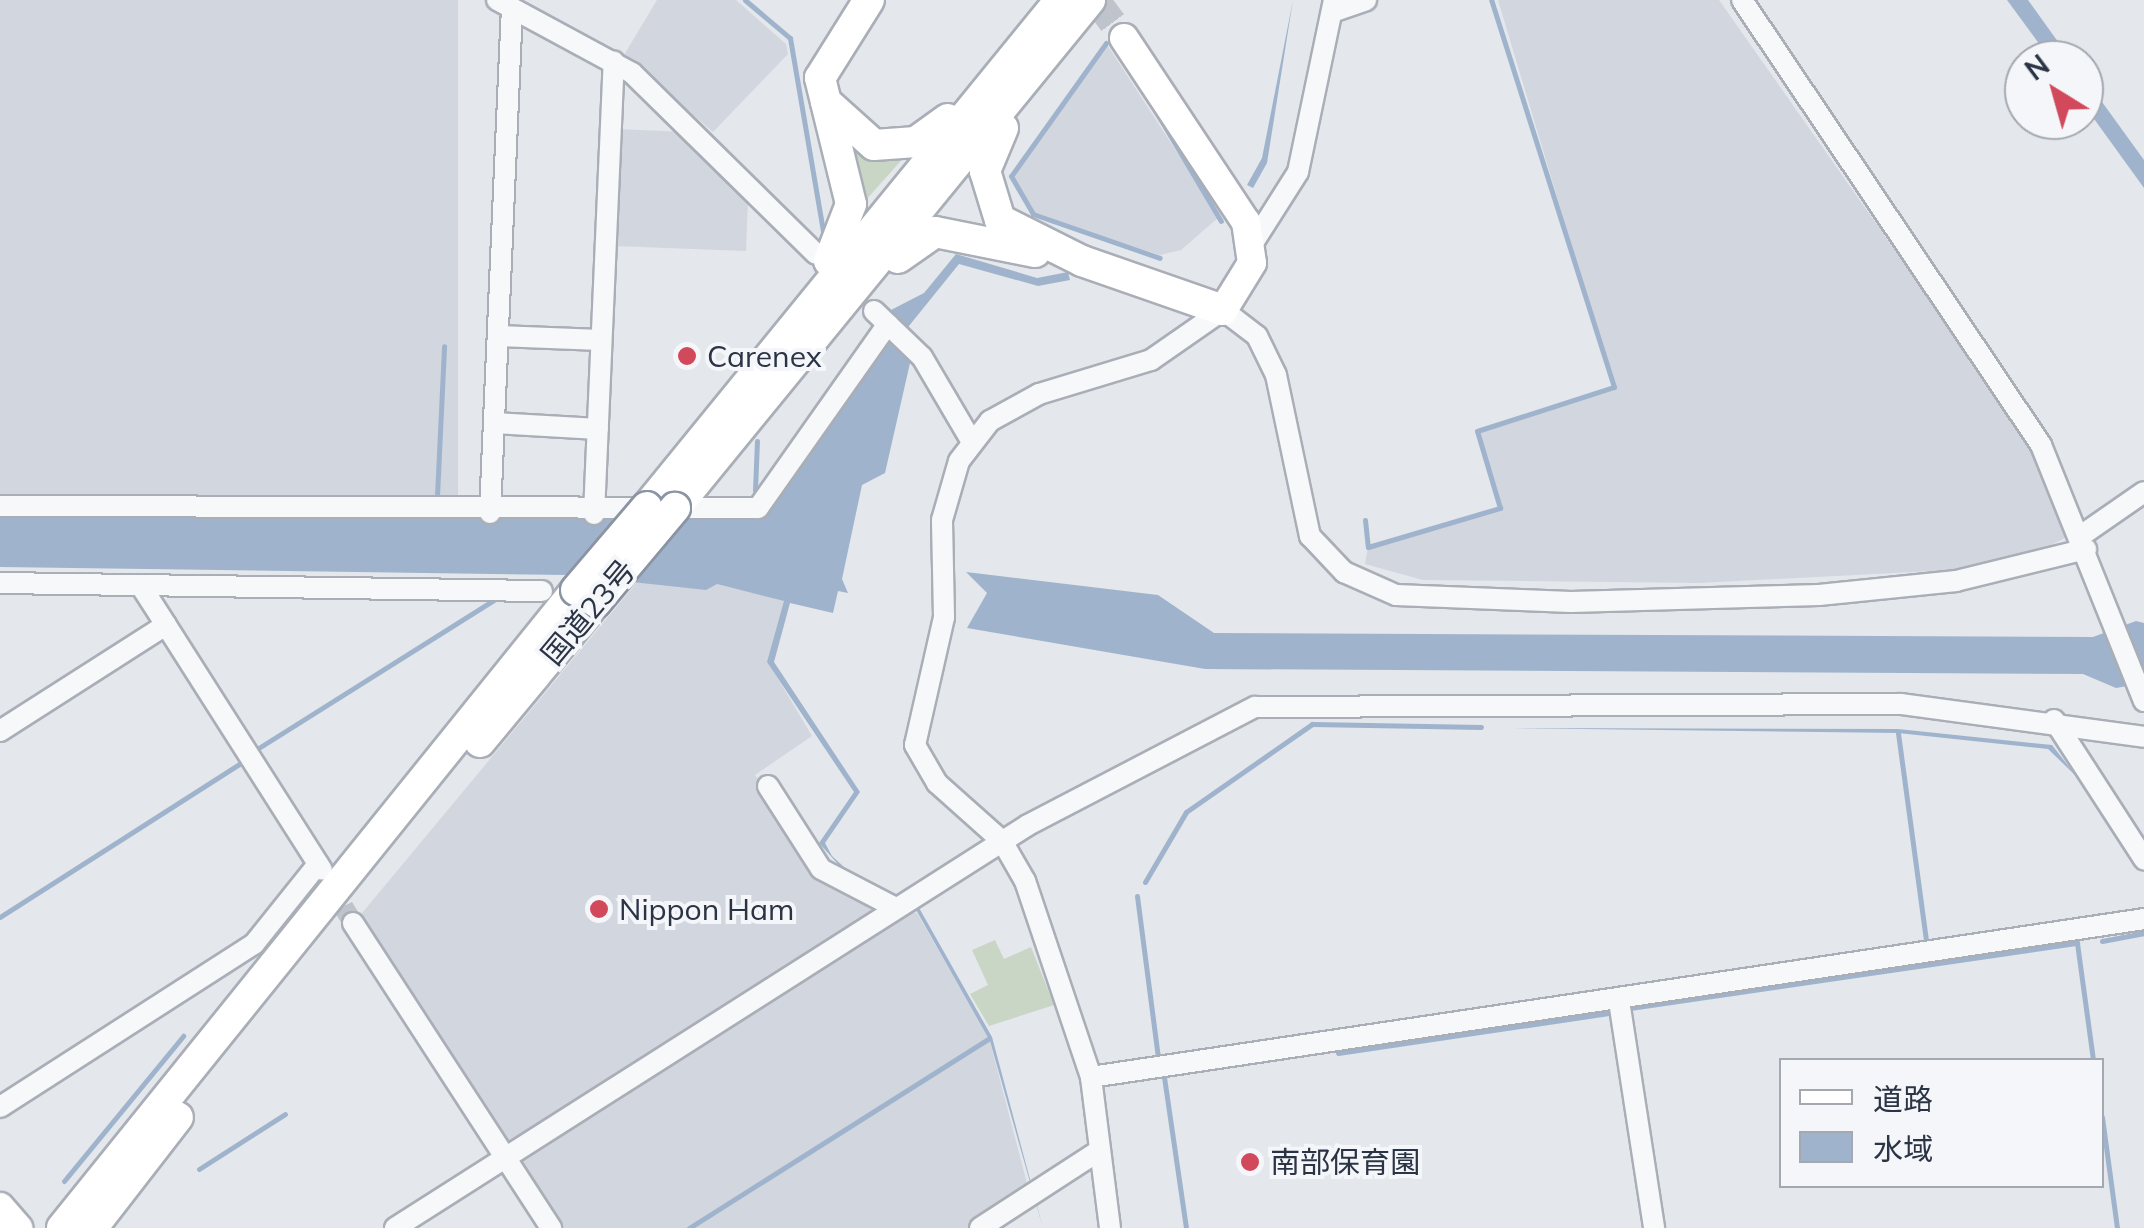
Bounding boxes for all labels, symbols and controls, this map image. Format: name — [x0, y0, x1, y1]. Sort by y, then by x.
north arrow — [2004, 40, 2104, 140]
text: N — [2018, 47, 2056, 88]
place label: Carenex — [707, 338, 822, 374]
marker: Carenex — [676, 345, 698, 367]
street label: 国道23号 — [534, 552, 642, 672]
place label: Nippon Ham — [619, 891, 794, 927]
marker: Nippon Ham — [588, 898, 610, 920]
legend — [1779, 1058, 2104, 1188]
text: 道路 — [1873, 1080, 1933, 1118]
text: 水域 — [1873, 1130, 1933, 1168]
place label: 南部保育園 — [1270, 1144, 1420, 1180]
marker: 南部保育園 — [1239, 1151, 1261, 1173]

